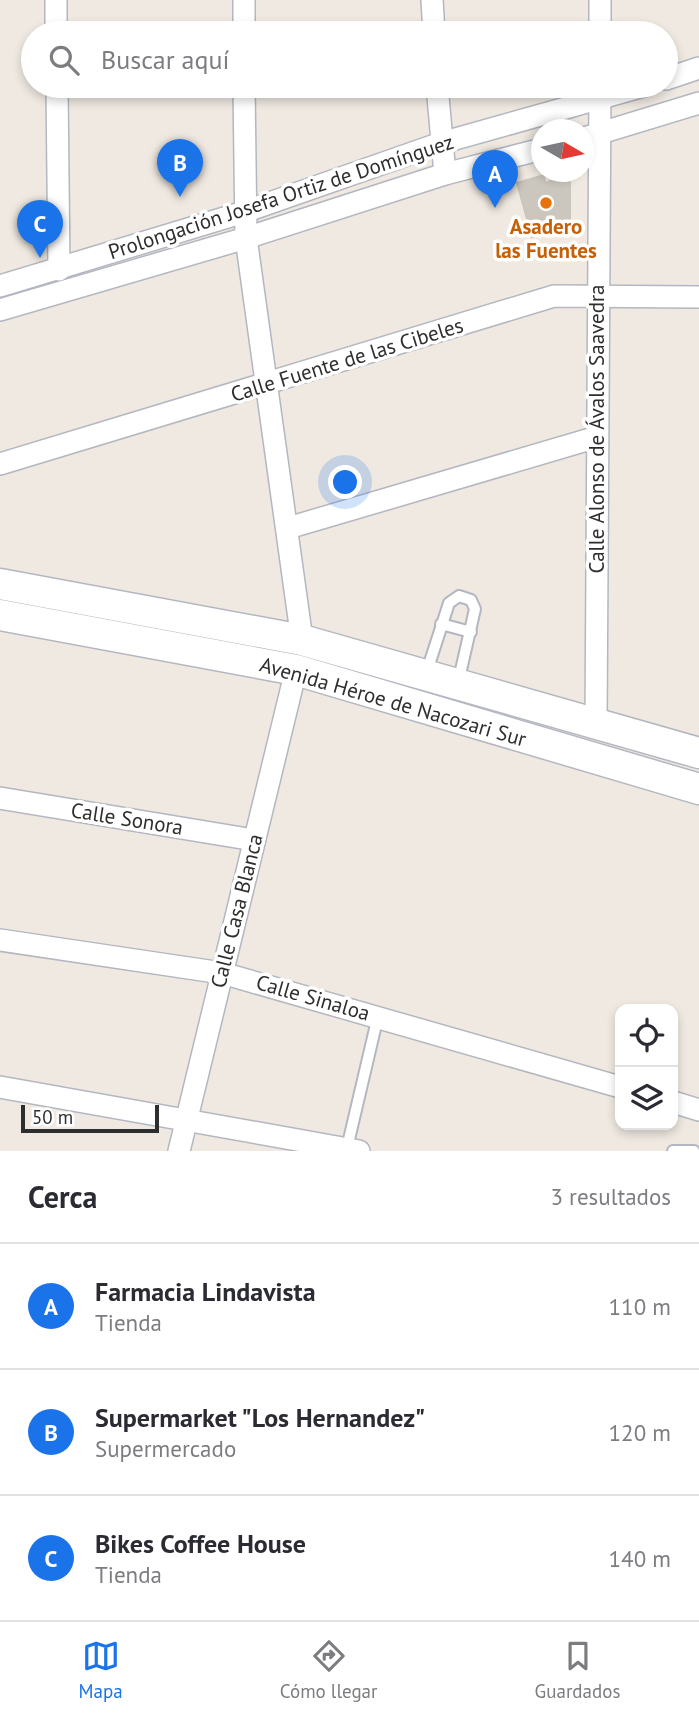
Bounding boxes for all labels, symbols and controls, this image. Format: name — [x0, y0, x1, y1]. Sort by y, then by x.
search box — [21, 21, 678, 98]
icon: search — [45, 41, 83, 79]
text: Buscar aquí — [101, 43, 229, 76]
north arrow — [531, 119, 594, 182]
street label: Prolongación Josefa Ortiz de Domínguez — [105, 128, 457, 265]
pin: B — [157, 139, 203, 197]
pin: A — [472, 150, 518, 208]
marker: Asadero las Fuentes — [538, 195, 554, 211]
pin: C — [17, 200, 63, 258]
place label: Asadero las Fuentes — [495, 213, 597, 264]
street label: Calle Alonso de Ávalos Saavedra — [583, 284, 610, 574]
street label: Calle Fuente de las Cibeles — [227, 311, 466, 408]
your location — [328, 465, 362, 499]
street label: Avenida Héroe de Nacozari Sur — [257, 651, 529, 753]
street label: Calle Sonora — [69, 796, 185, 841]
street label: Calle Casa Blanca — [204, 831, 269, 991]
street label: Calle Sinaloa — [253, 968, 373, 1027]
map controls — [615, 1004, 678, 1130]
button: locate — [615, 1004, 678, 1067]
button: layers — [615, 1067, 678, 1130]
scale bar — [21, 1102, 159, 1134]
text: 50 m — [32, 1105, 73, 1129]
text: Cerca — [28, 1177, 97, 1216]
text: 3 resultados — [550, 1182, 671, 1211]
text: Farmacia Lindavista — [95, 1275, 316, 1308]
text: A — [44, 1292, 58, 1321]
text: 110 m — [609, 1292, 671, 1321]
text: Tienda — [95, 1308, 162, 1337]
text: Supermarket "Los Hernandez" — [95, 1401, 425, 1434]
text: B — [44, 1418, 58, 1447]
text: 120 m — [609, 1418, 671, 1447]
text: Supermercado — [95, 1434, 236, 1463]
text: Bikes Coffee House — [95, 1527, 306, 1560]
text: C — [45, 1544, 57, 1573]
text: 140 m — [609, 1544, 671, 1573]
text: Tienda — [95, 1560, 162, 1589]
tab: Mapa — [79, 1637, 123, 1703]
tab: Cómo llegar — [280, 1637, 378, 1703]
tab: Guardados — [535, 1637, 620, 1703]

